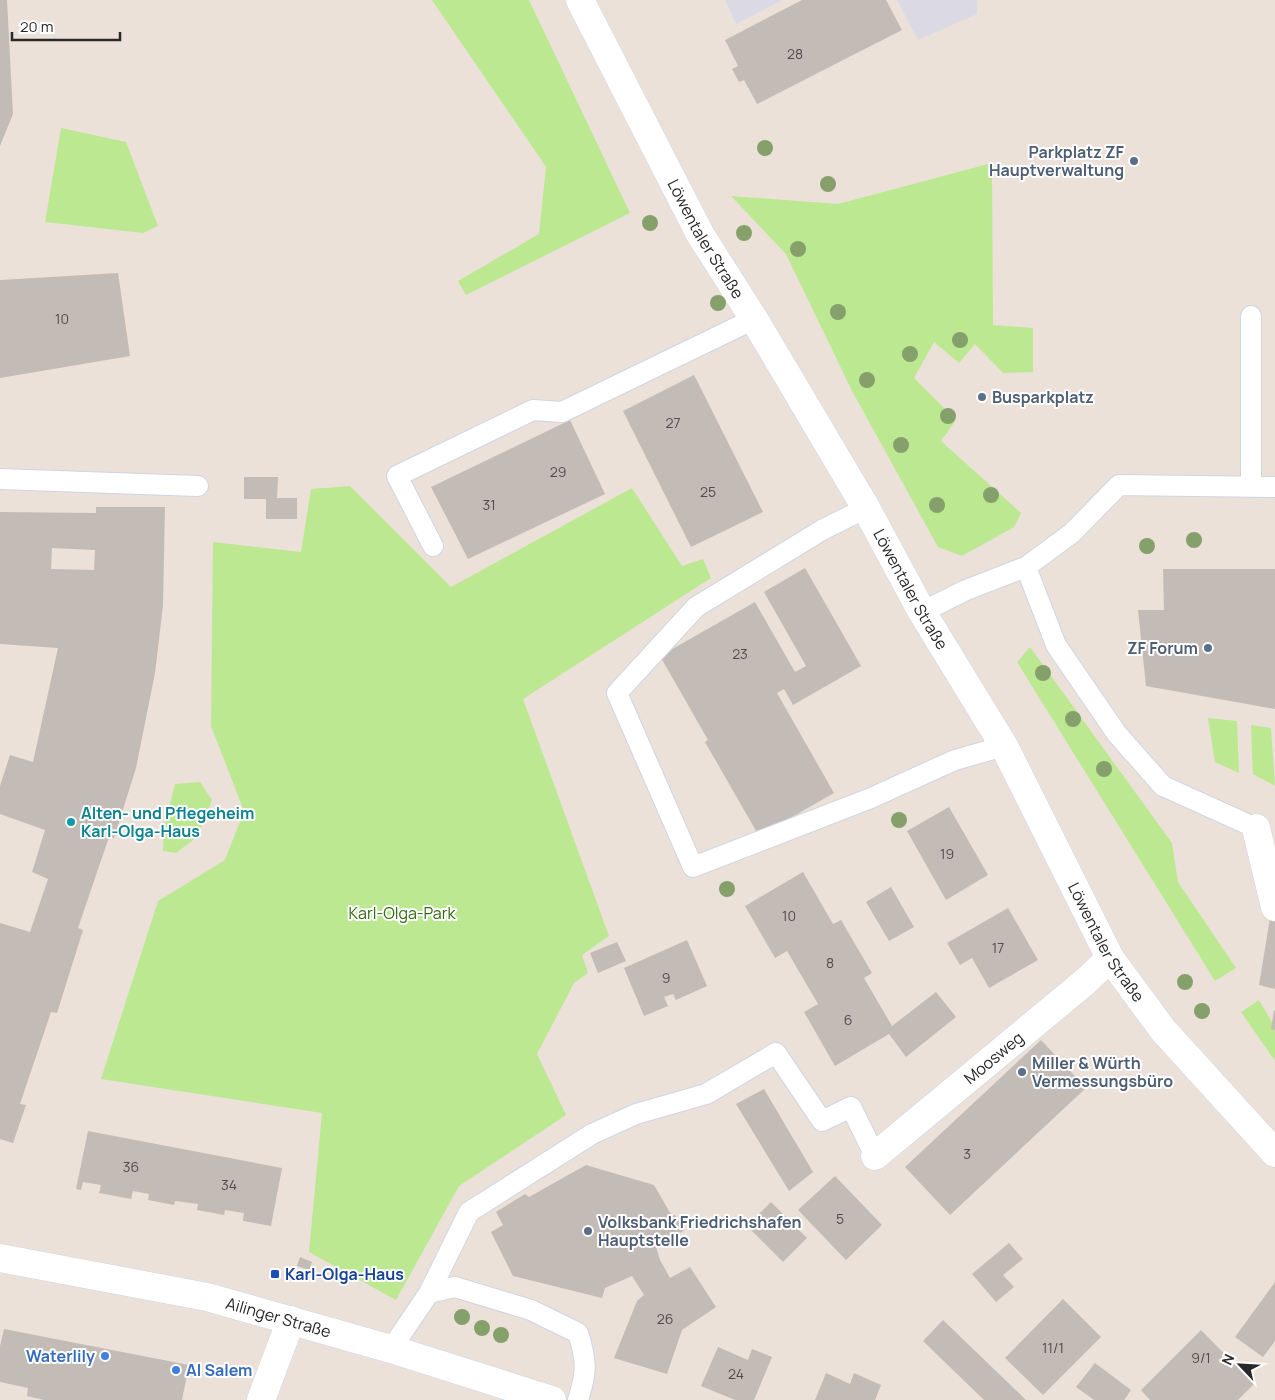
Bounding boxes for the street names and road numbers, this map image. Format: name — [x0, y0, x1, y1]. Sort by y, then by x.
street label: Löwentaler Straße — [663, 175, 749, 303]
street label: Löwentaler Straße — [868, 525, 953, 654]
street label: Löwentaler Straße — [1063, 879, 1150, 1006]
street label: Moosweg — [959, 1026, 1028, 1089]
street label: Ailinger Straße — [223, 1292, 334, 1343]

